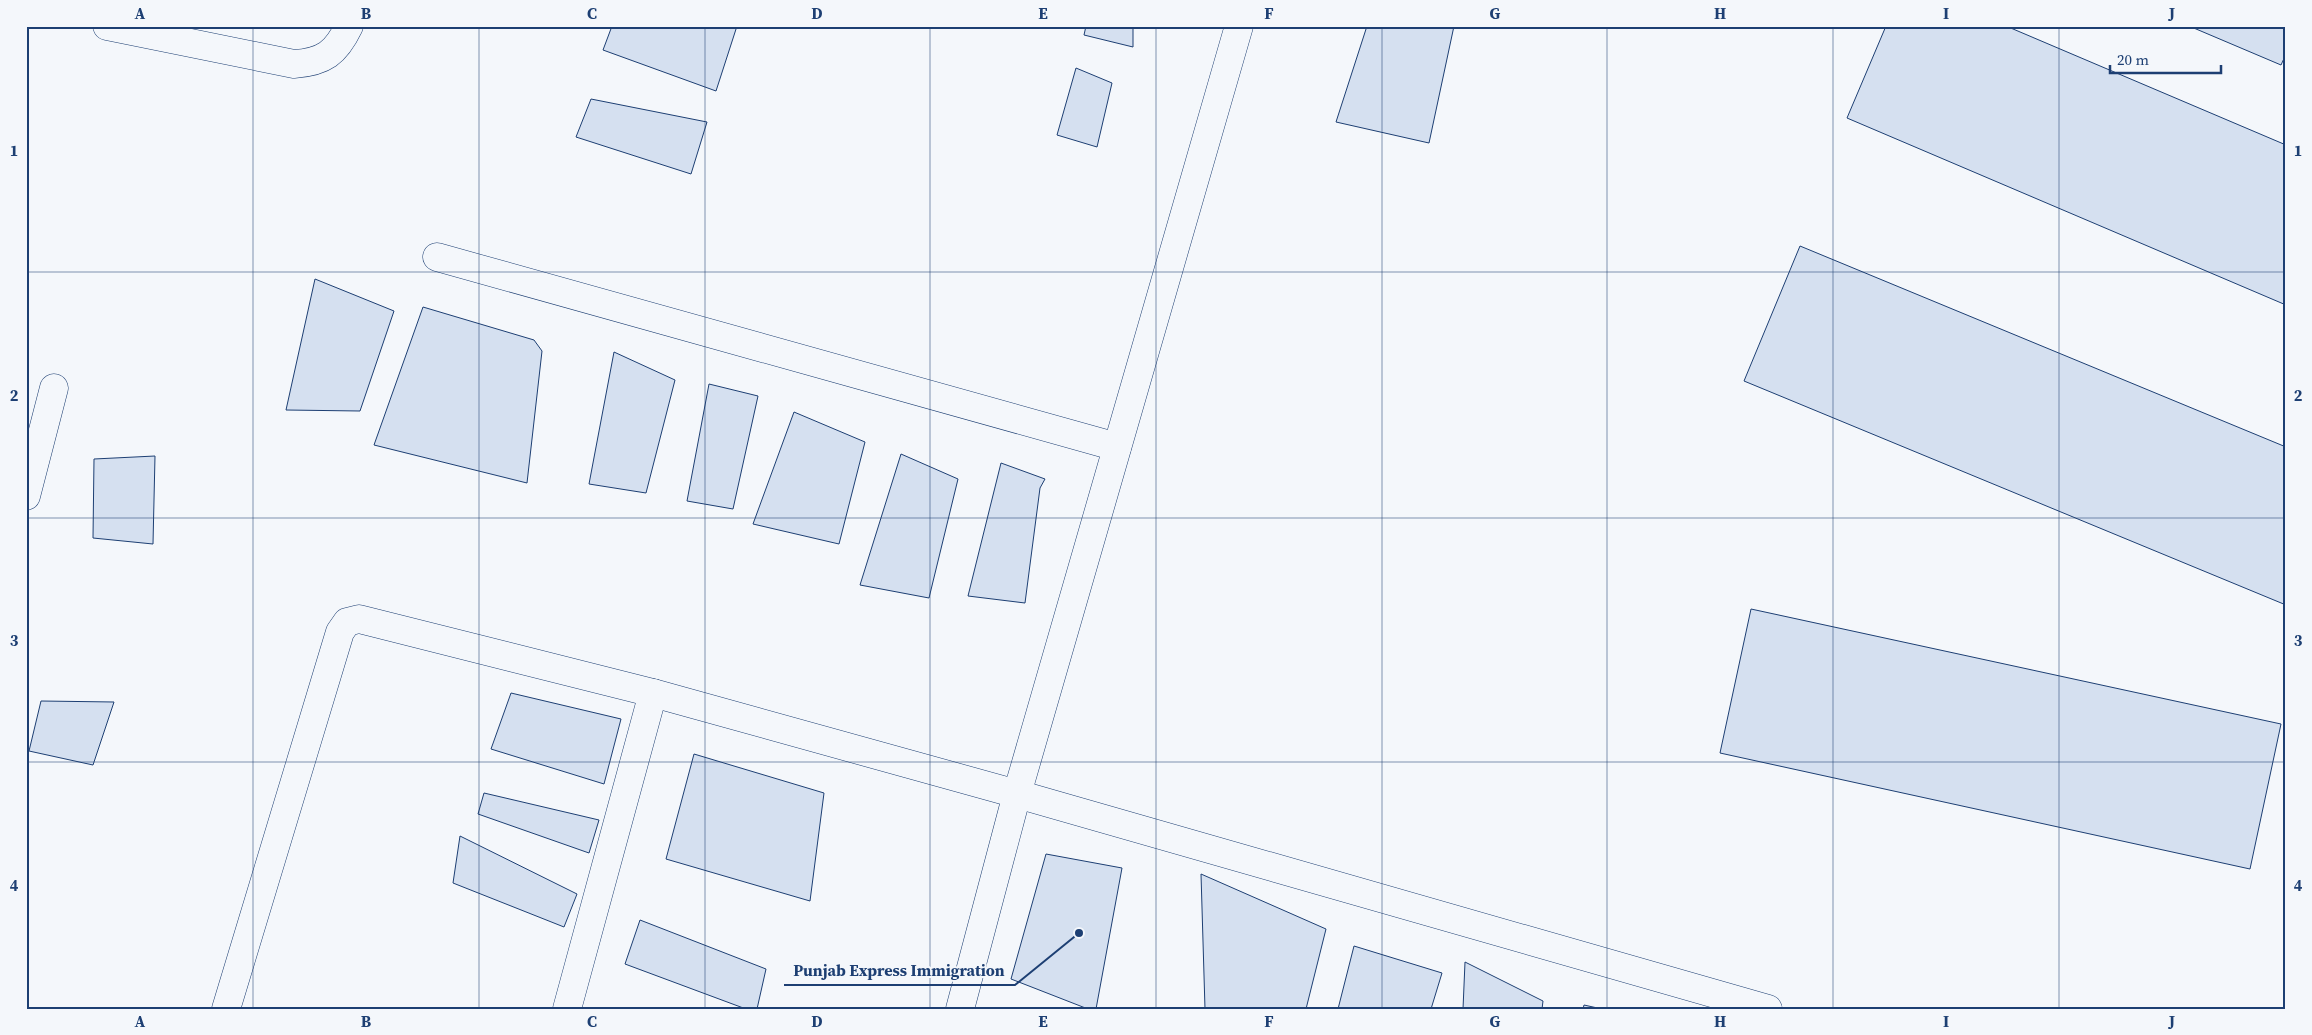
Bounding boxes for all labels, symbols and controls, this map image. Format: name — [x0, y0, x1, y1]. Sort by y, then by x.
text: A — [135, 2, 146, 24]
text: B — [361, 2, 372, 24]
text: C — [587, 2, 597, 24]
text: D — [811, 2, 823, 24]
text: E — [1038, 2, 1048, 24]
text: F — [1264, 2, 1274, 24]
text: G — [1490, 2, 1501, 24]
text: H — [1714, 2, 1726, 24]
text: I — [1943, 2, 1949, 24]
text: J — [2168, 2, 2175, 24]
scale bar — [2110, 42, 2221, 74]
text: 20 m — [2117, 49, 2149, 70]
text: 1 — [10, 139, 18, 161]
text: 1 — [2294, 139, 2302, 161]
text: 2 — [10, 384, 19, 406]
text: 2 — [2294, 384, 2303, 406]
text: 3 — [10, 629, 19, 651]
text: 3 — [2294, 629, 2303, 651]
text: 4 — [10, 874, 19, 896]
text: 4 — [2294, 874, 2303, 896]
callout: Punjab Express Immigration — [784, 954, 1015, 985]
text: Punjab Express Immigration — [793, 959, 1005, 981]
text: A — [135, 1010, 146, 1032]
text: B — [361, 1010, 372, 1032]
text: C — [587, 1010, 597, 1032]
text: D — [811, 1010, 823, 1032]
text: E — [1038, 1010, 1048, 1032]
text: F — [1264, 1010, 1274, 1032]
text: G — [1490, 1010, 1501, 1032]
text: H — [1714, 1010, 1726, 1032]
text: I — [1943, 1010, 1949, 1032]
text: J — [2168, 1010, 2175, 1032]

